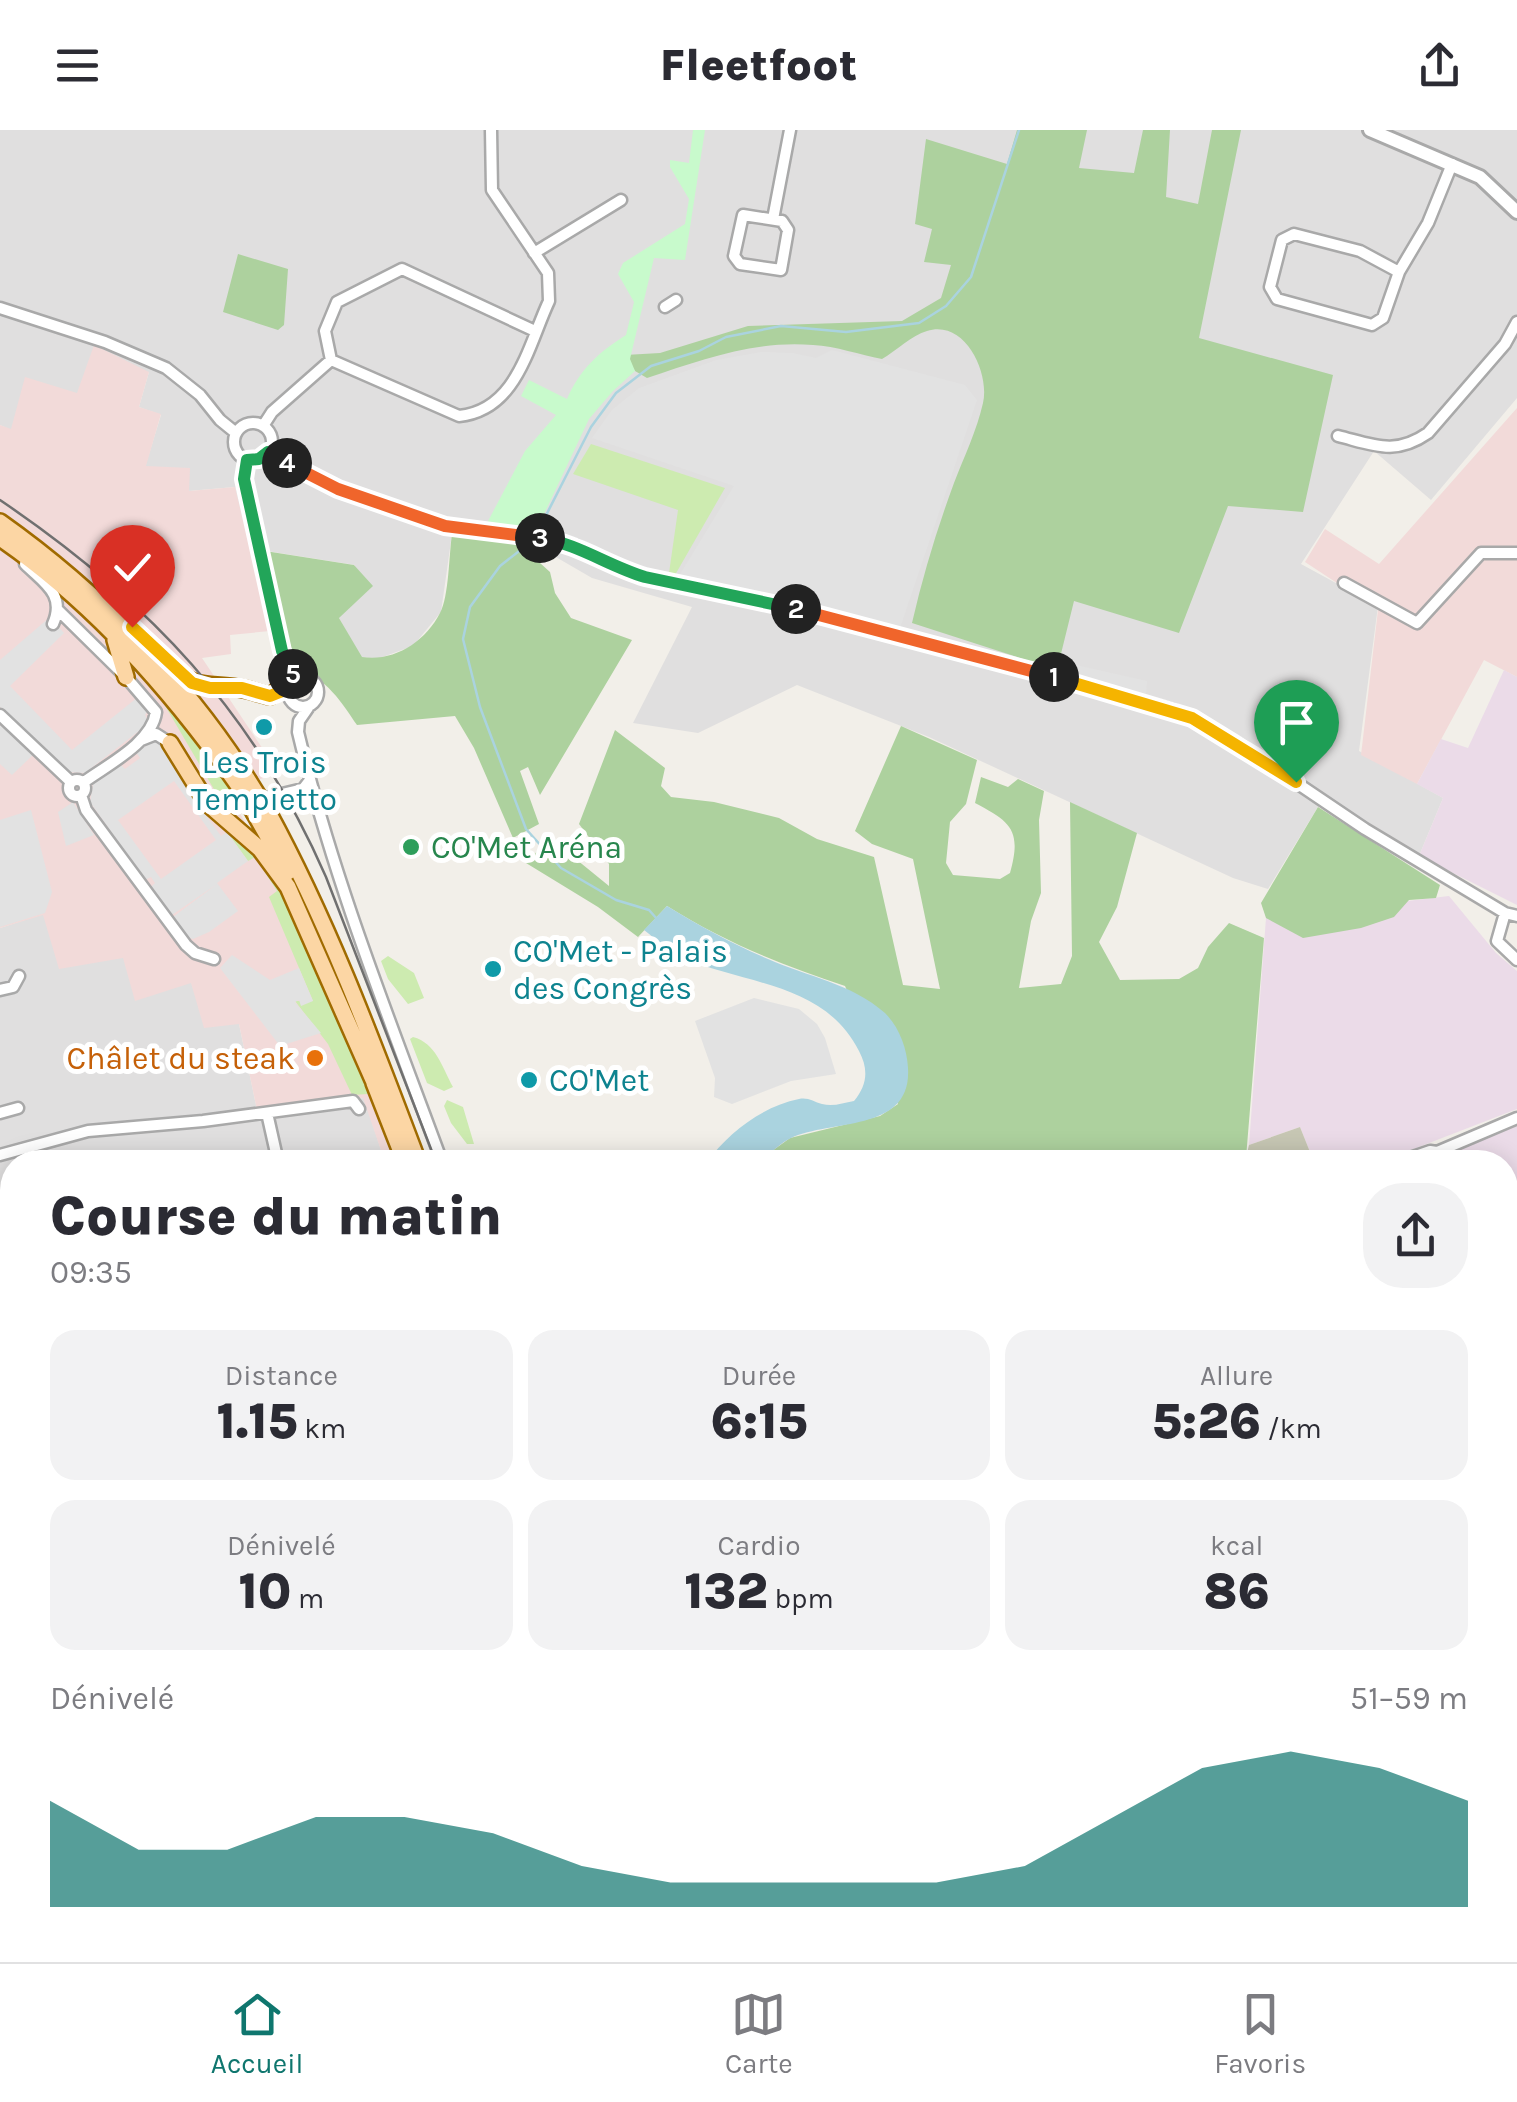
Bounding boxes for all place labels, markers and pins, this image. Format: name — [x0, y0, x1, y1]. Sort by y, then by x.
pin: 4 — [262, 438, 312, 488]
pin: 3 — [515, 513, 565, 563]
pin — [90, 525, 175, 628]
pin: 2 — [771, 584, 821, 634]
pin: 5 — [268, 649, 318, 699]
pin: 1 — [1029, 652, 1079, 702]
pin — [1254, 680, 1339, 783]
marker: Les Trois Tempietto — [253, 716, 275, 738]
place label: Les Trois Tempietto — [191, 744, 337, 818]
place label: CO'Met Aréna — [431, 829, 622, 866]
marker: CO'Met Aréna — [400, 836, 422, 858]
place label: CO'Met - Palais des Congrès — [513, 933, 728, 1007]
marker: CO'Met - Palais des Congrès — [482, 958, 504, 980]
place label: Châlet du steak — [67, 1040, 295, 1077]
marker: Châlet du steak — [304, 1047, 326, 1069]
place label: CO'Met — [549, 1062, 649, 1099]
marker: CO'Met — [518, 1069, 540, 1091]

